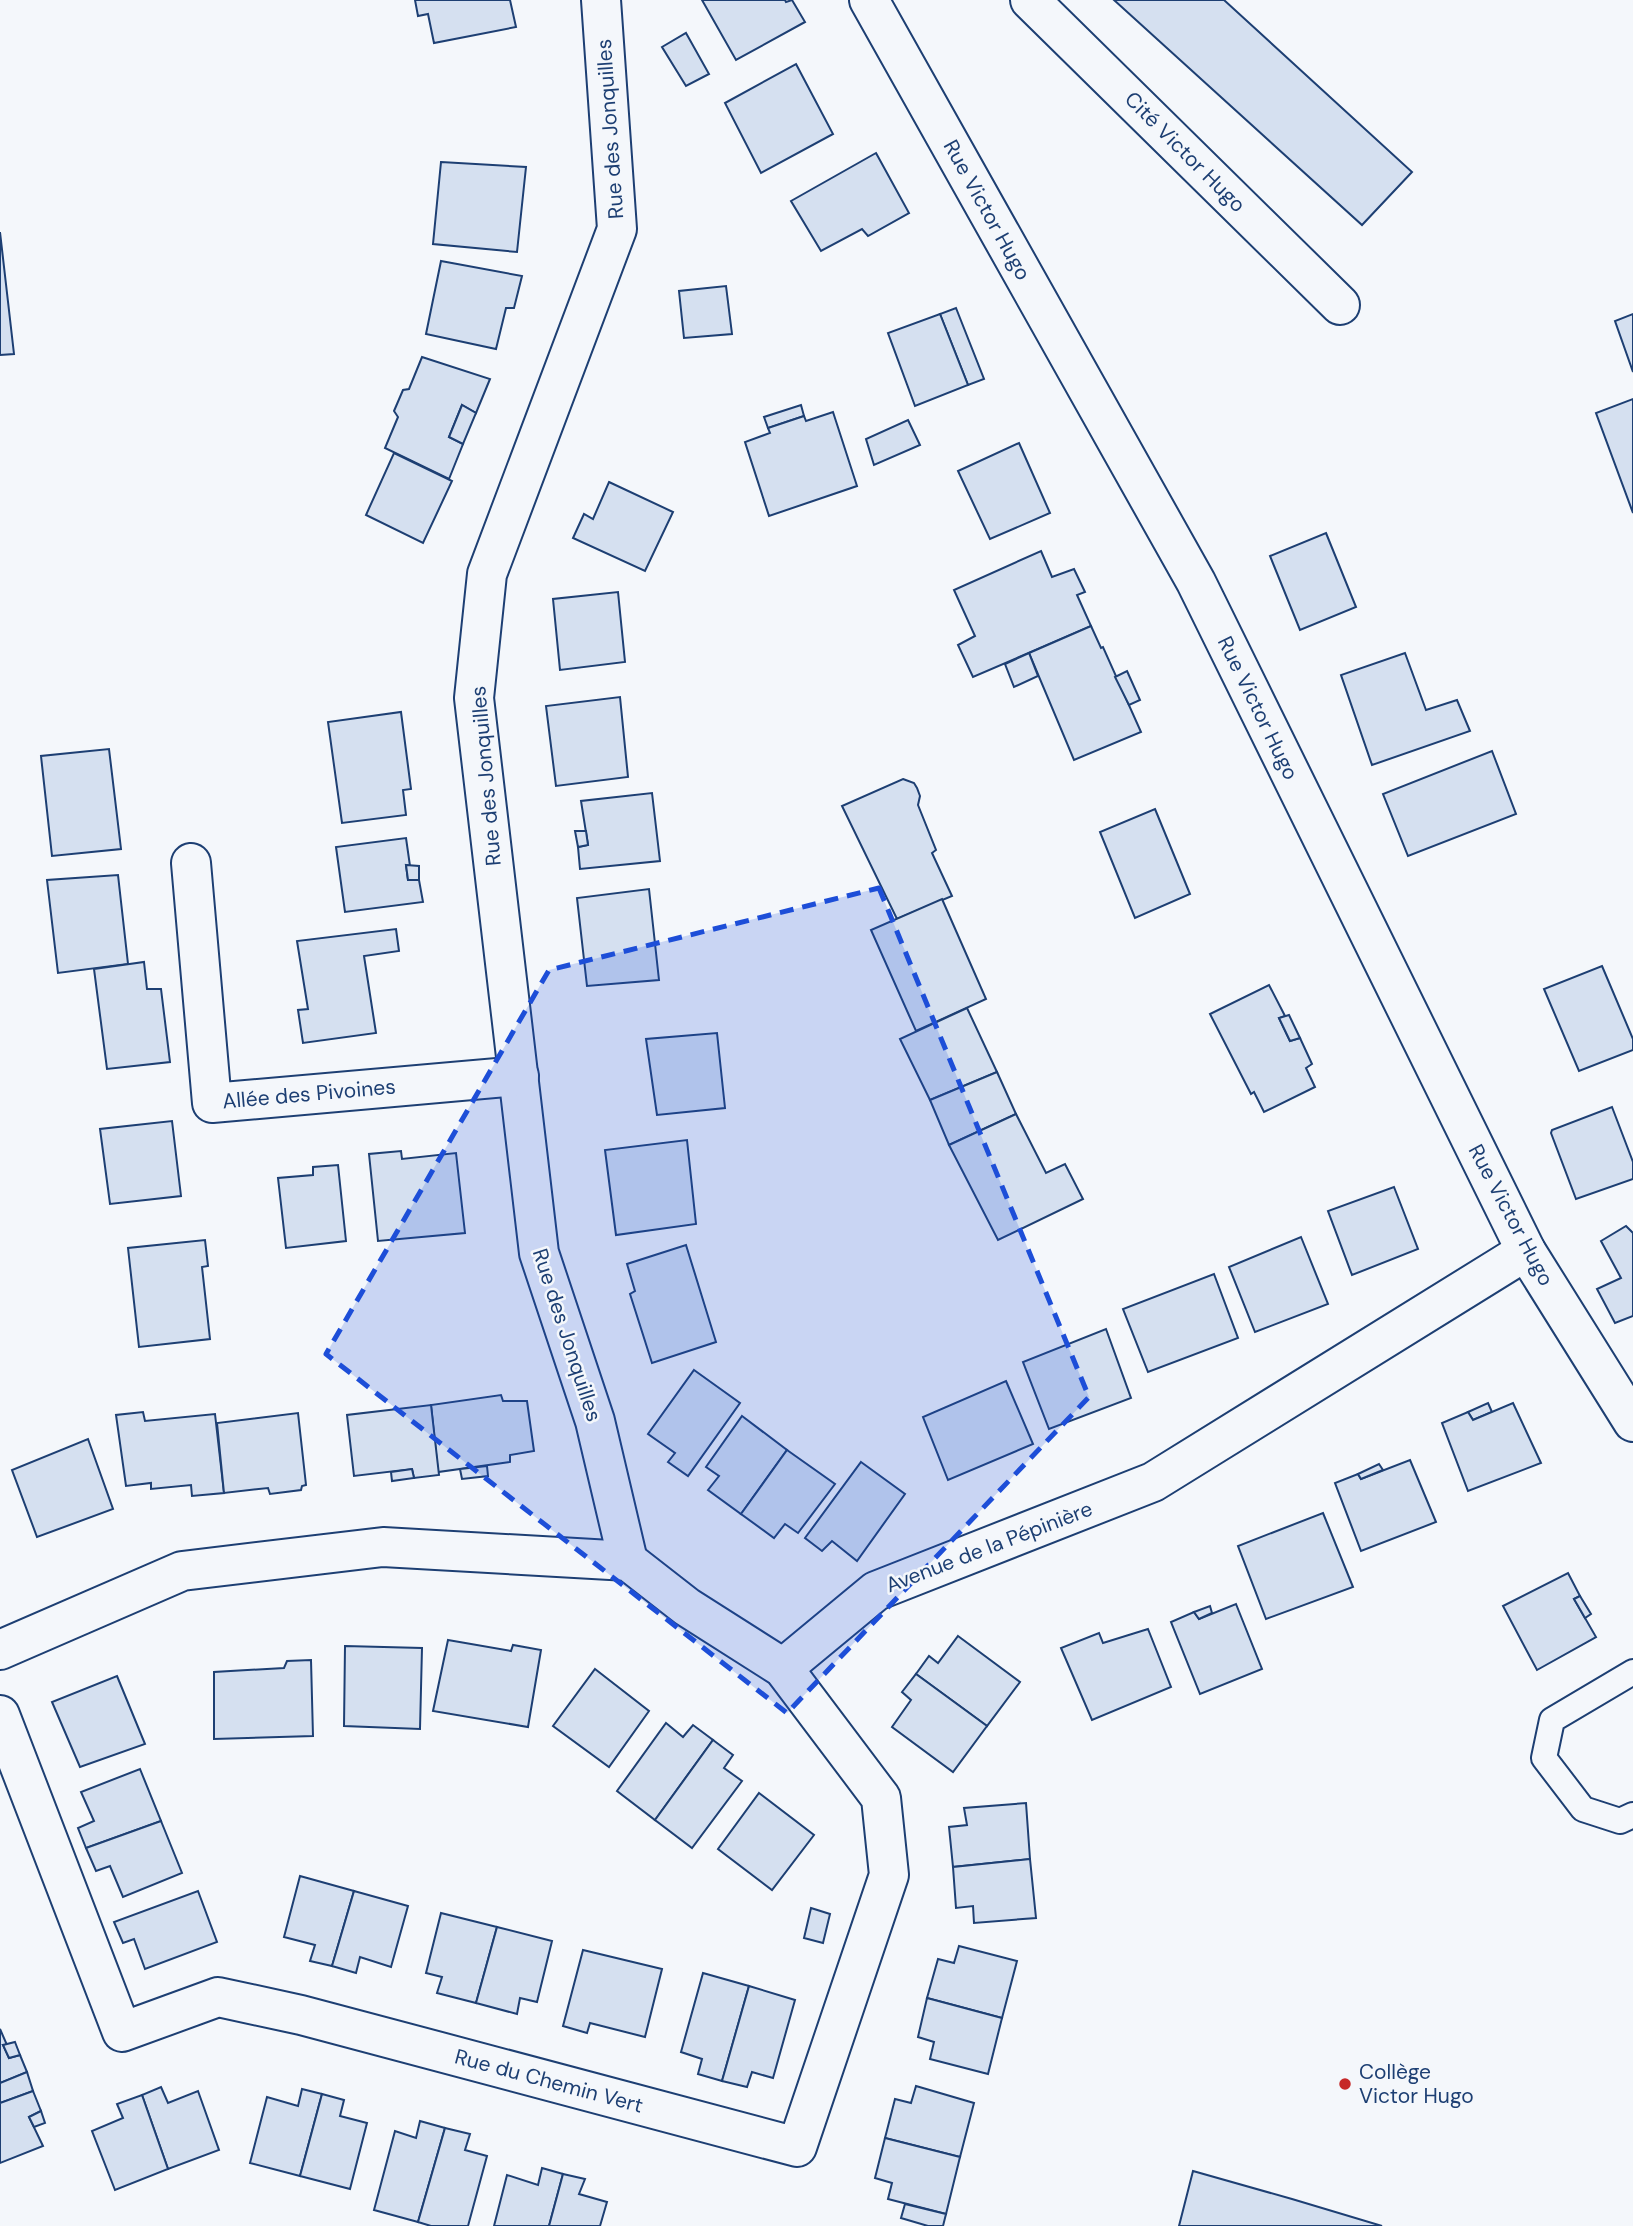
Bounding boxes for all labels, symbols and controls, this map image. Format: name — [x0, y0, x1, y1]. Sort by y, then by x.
street label: Rue des Jonquilles — [590, 38, 630, 220]
street label: Cité Victor Hugo — [1118, 85, 1252, 219]
street label: Rue Victor Hugo — [937, 135, 1037, 285]
street label: Rue Victor Hugo — [1211, 631, 1305, 785]
street label: Rue des Jonquilles — [464, 685, 508, 867]
street label: Allée des Pivoines — [221, 1072, 397, 1116]
street label: Rue Victor Hugo — [1462, 1139, 1560, 1291]
street label: Rue des Jonquilles — [526, 1245, 608, 1425]
street label: Avenue de la Pépinière — [882, 1495, 1096, 1599]
street label: Rue du Chemin Vert — [452, 2042, 646, 2120]
place label: Collège Victor Hugo — [1359, 2058, 1474, 2110]
marker: Collège Victor Hugo — [1337, 2076, 1353, 2092]

